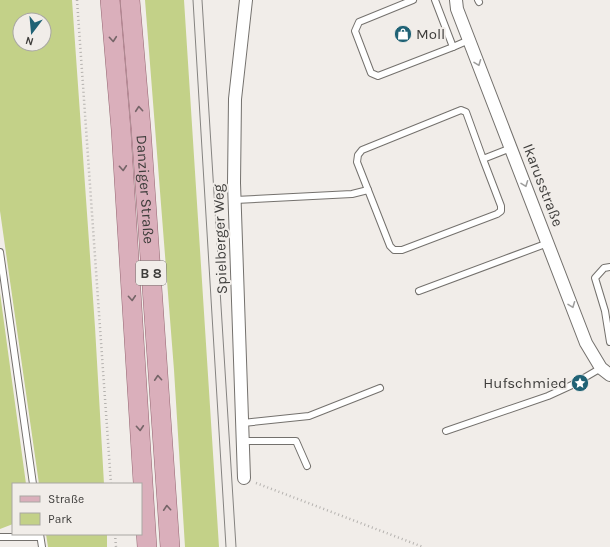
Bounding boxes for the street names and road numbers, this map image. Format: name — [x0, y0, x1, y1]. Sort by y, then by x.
street label: Danziger Straße — [132, 134, 158, 245]
street label: Ikarusstraße — [519, 141, 567, 229]
street label: Spielberger Weg — [209, 183, 231, 294]
road number: B 8 — [136, 261, 166, 285]

